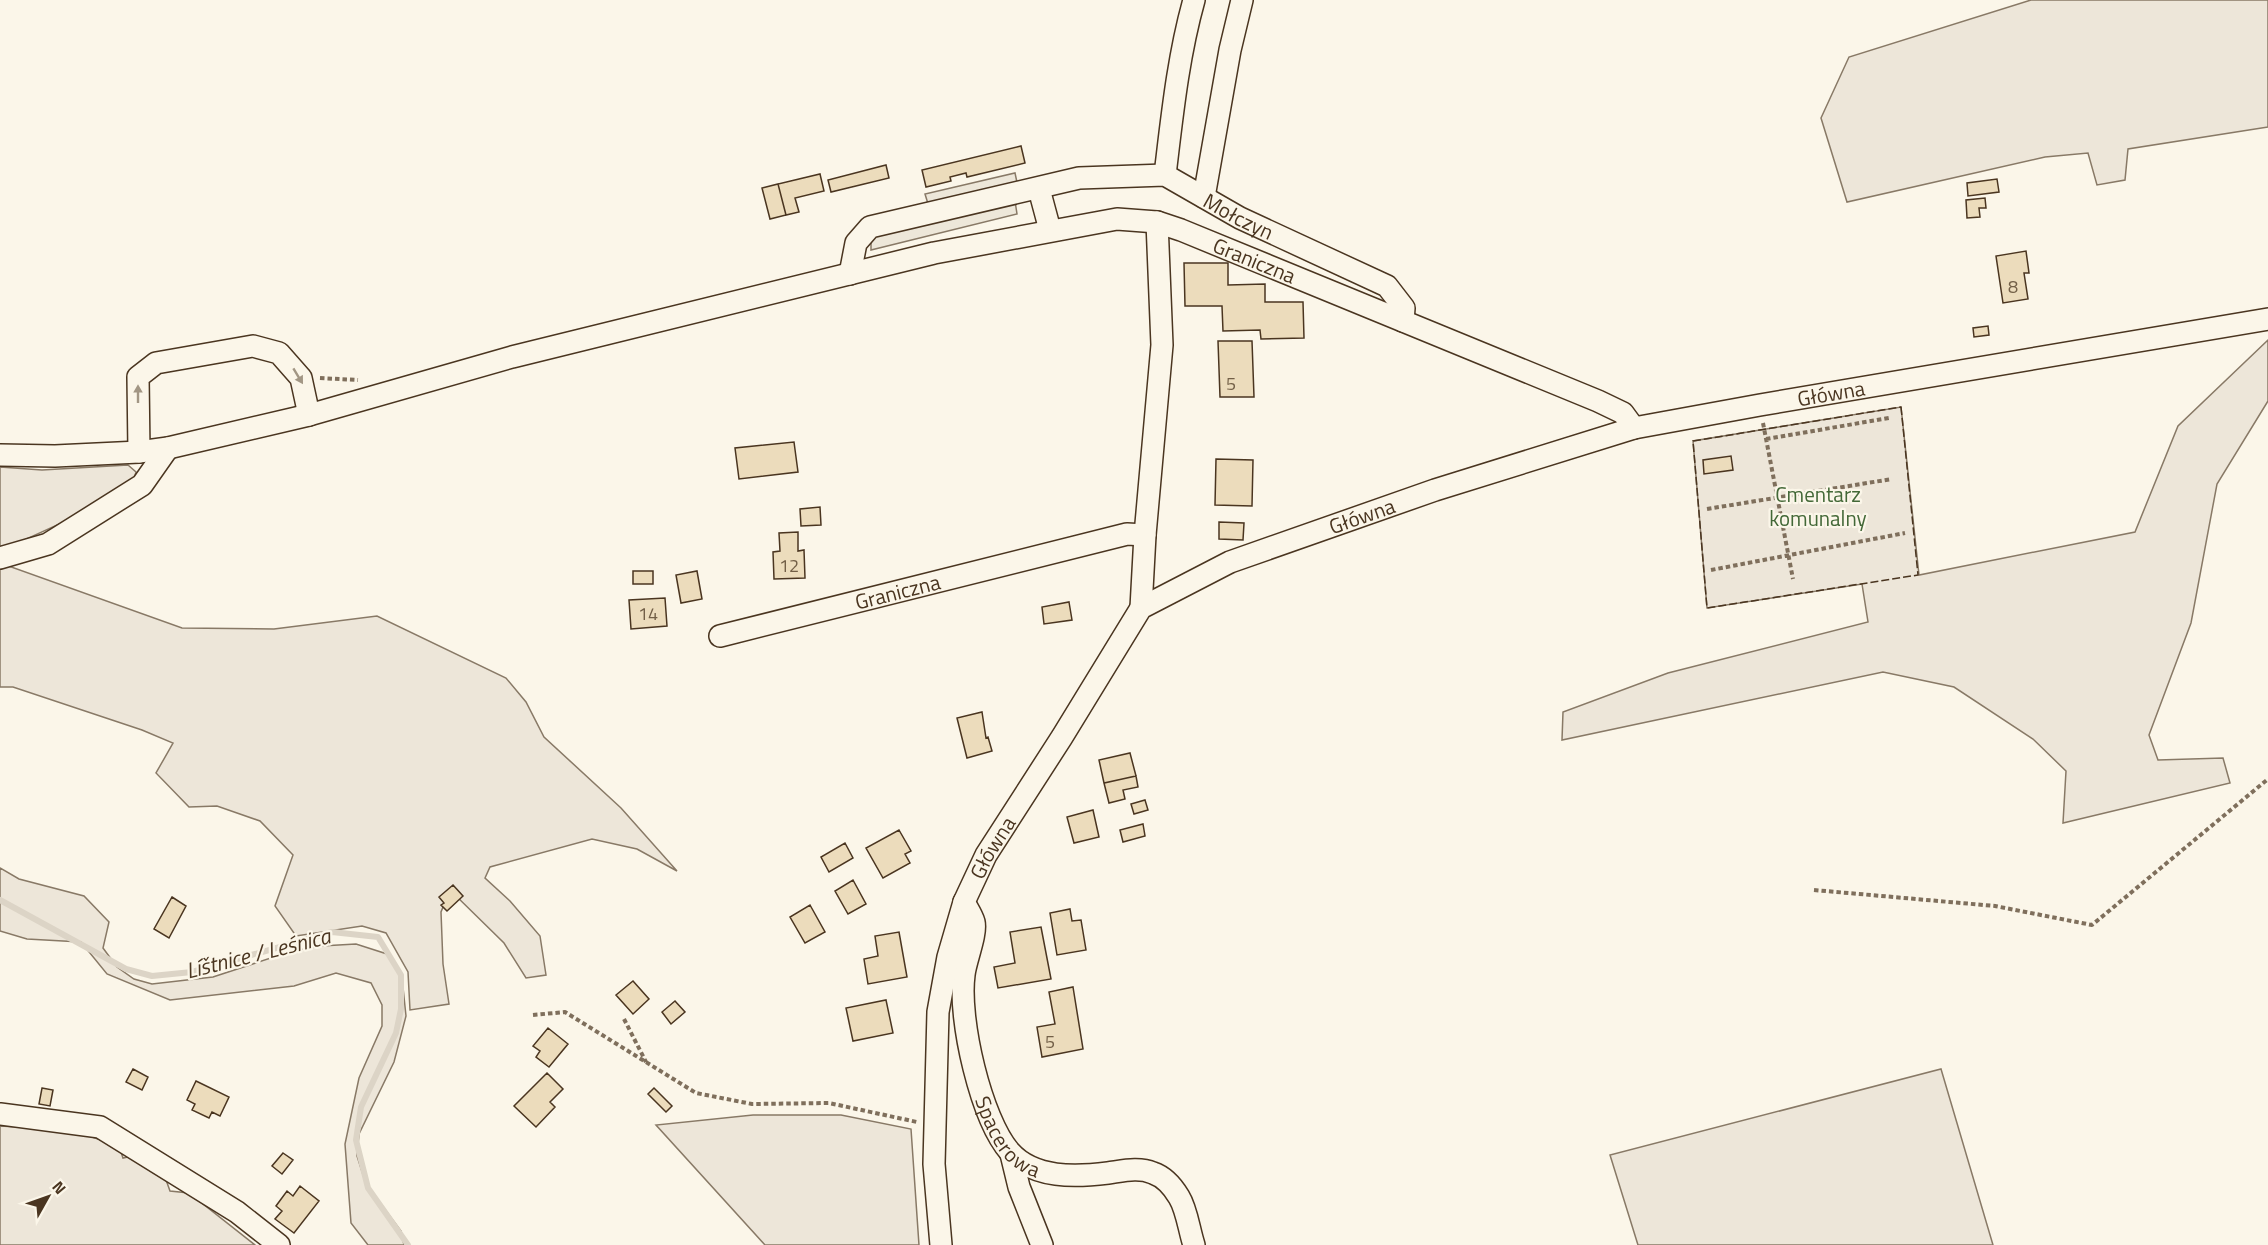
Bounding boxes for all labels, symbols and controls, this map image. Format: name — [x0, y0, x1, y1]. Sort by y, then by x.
street label: Mołczyn — [1198, 184, 1279, 247]
street label: Graniczna — [1208, 229, 1301, 292]
house number: 8 — [2008, 273, 2018, 300]
one-way arrow — [292, 368, 303, 385]
house number: 5 — [1226, 370, 1236, 397]
street label: Główna — [1795, 371, 1868, 414]
one-way arrow — [133, 384, 143, 403]
park label: Cmentarz komunalny — [1769, 478, 1867, 534]
street label: Główna — [1324, 489, 1400, 542]
house number: 12 — [779, 552, 799, 579]
street label: Graniczna — [851, 565, 944, 618]
house number: 14 — [638, 600, 658, 627]
street label: Główna — [961, 809, 1023, 884]
water label: Líštnice / Leśnica — [182, 918, 336, 987]
house number: 5 — [1045, 1028, 1055, 1055]
street label: Spacerowa — [967, 1092, 1045, 1186]
north arrow — [18, 1167, 78, 1227]
text: N — [47, 1175, 72, 1199]

